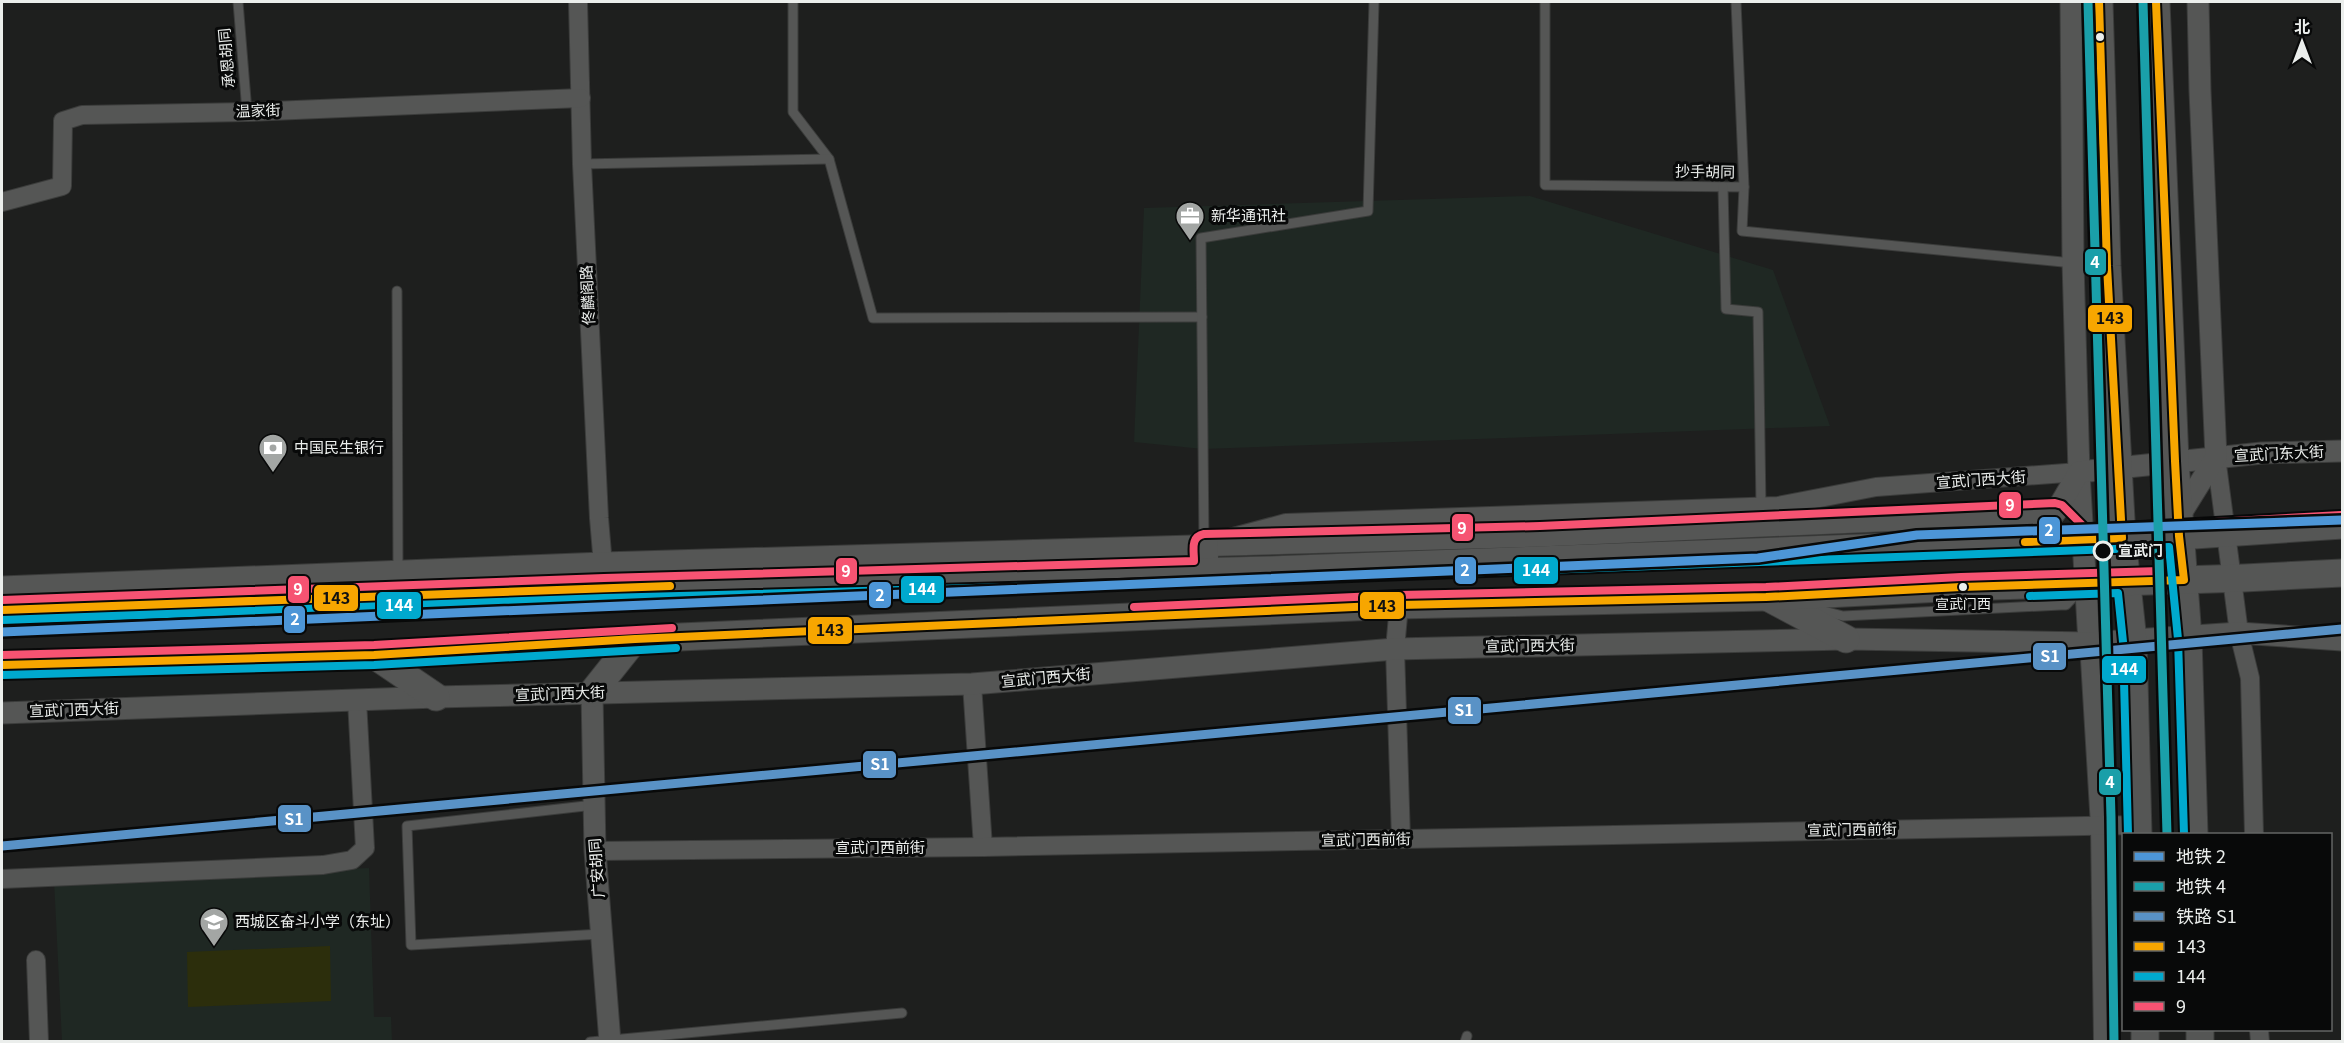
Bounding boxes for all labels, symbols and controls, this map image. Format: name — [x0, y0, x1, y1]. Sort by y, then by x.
north arrow — [2272, 12, 2332, 72]
text: 北 — [2294, 14, 2310, 38]
street label: 承恩胡同 — [212, 27, 239, 89]
unlabelled marker — [2094, 31, 2106, 43]
street label: 温家街 — [235, 98, 281, 121]
street label: 抄手胡同 — [1675, 159, 1735, 182]
office icon: 新华通讯社 — [1174, 200, 1206, 242]
place label: 新华通讯社 — [1211, 204, 1286, 225]
line badge: 4 — [2084, 248, 2107, 276]
text: 4 — [2090, 249, 2100, 273]
street label: 佟麟阁路 — [574, 265, 599, 326]
line badge: 143 — [2087, 304, 2133, 333]
text: 143 — [2096, 305, 2124, 329]
bank icon: 中国民生银行 — [257, 432, 289, 474]
place label: 中国民生银行 — [294, 436, 384, 457]
street label: 宣武门东大街 — [2233, 440, 2324, 465]
street label: 宣武门西大街 — [1935, 465, 2027, 492]
line badge: 9 — [1998, 491, 2022, 519]
text: 9 — [2005, 492, 2015, 516]
line badge: 9 — [1451, 513, 1474, 542]
text: 9 — [1457, 515, 1467, 539]
line badge: 2 — [2038, 516, 2061, 545]
text: 2 — [2044, 517, 2054, 541]
place label: 宣武门 — [2118, 539, 2163, 560]
marker: 宣武门 — [2093, 541, 2113, 561]
line badge: 2 — [1454, 556, 1477, 585]
line badge: 144 — [1513, 556, 1559, 585]
line badge: 9 — [835, 557, 858, 585]
text: 2 — [1460, 557, 1470, 581]
text: 144 — [1522, 557, 1550, 581]
text: 9 — [841, 558, 851, 582]
line badge: 9 — [287, 575, 310, 604]
line badge: 144 — [900, 575, 945, 604]
text: 9 — [293, 576, 303, 600]
text: 144 — [908, 576, 936, 600]
line badge: 2 — [868, 581, 892, 609]
marker: 宣武门西 — [1957, 581, 1969, 593]
text: 2 — [875, 582, 885, 606]
line badge: 143 — [313, 584, 359, 612]
text: 143 — [322, 585, 350, 609]
line badge: 144 — [376, 591, 422, 620]
line badge: 143 — [1359, 591, 1405, 620]
text: 144 — [385, 592, 413, 616]
text: 143 — [1368, 593, 1396, 617]
place label: 宣武门西 — [1935, 593, 1991, 613]
line badge: 2 — [283, 605, 306, 634]
text: 2 — [290, 606, 300, 630]
line badge: 143 — [807, 616, 853, 645]
text: 143 — [816, 617, 844, 641]
street label: 宣武门西大街 — [1485, 633, 1575, 656]
line badge: S1 — [2032, 642, 2067, 671]
text: S1 — [2040, 643, 2060, 667]
line badge: 144 — [2101, 655, 2147, 684]
text: 144 — [2110, 656, 2138, 680]
street label: 宣武门西大街 — [1000, 662, 1092, 691]
street label: 宣武门西大街 — [515, 680, 605, 705]
street label: 宣武门西大街 — [29, 696, 119, 721]
line badge: S1 — [1447, 696, 1482, 725]
text: S1 — [1454, 697, 1474, 721]
line badge: S1 — [862, 750, 897, 779]
text: S1 — [870, 751, 890, 775]
line badge: 4 — [2098, 768, 2122, 796]
text: 4 — [2105, 769, 2115, 793]
line badge: S1 — [277, 804, 312, 833]
text: S1 — [284, 806, 304, 830]
street label: 宣武门西前街 — [1807, 817, 1897, 840]
street label: 宣武门西前街 — [1321, 827, 1411, 850]
legend — [2122, 833, 2332, 1031]
street label: 宣武门西前街 — [835, 836, 925, 857]
street label: 广安胡同 — [583, 837, 608, 899]
text: 地铁 2 — [2176, 842, 2226, 868]
text: 地铁 4 — [2176, 872, 2226, 898]
text: 铁路 S1 — [2176, 902, 2237, 928]
school or university icon: 西城区奋斗小学（东址） — [198, 906, 230, 948]
place label: 西城区奋斗小学（东址） — [235, 910, 400, 931]
text: 143 — [2176, 932, 2206, 958]
text: 144 — [2176, 962, 2206, 988]
text: 9 — [2176, 992, 2186, 1018]

